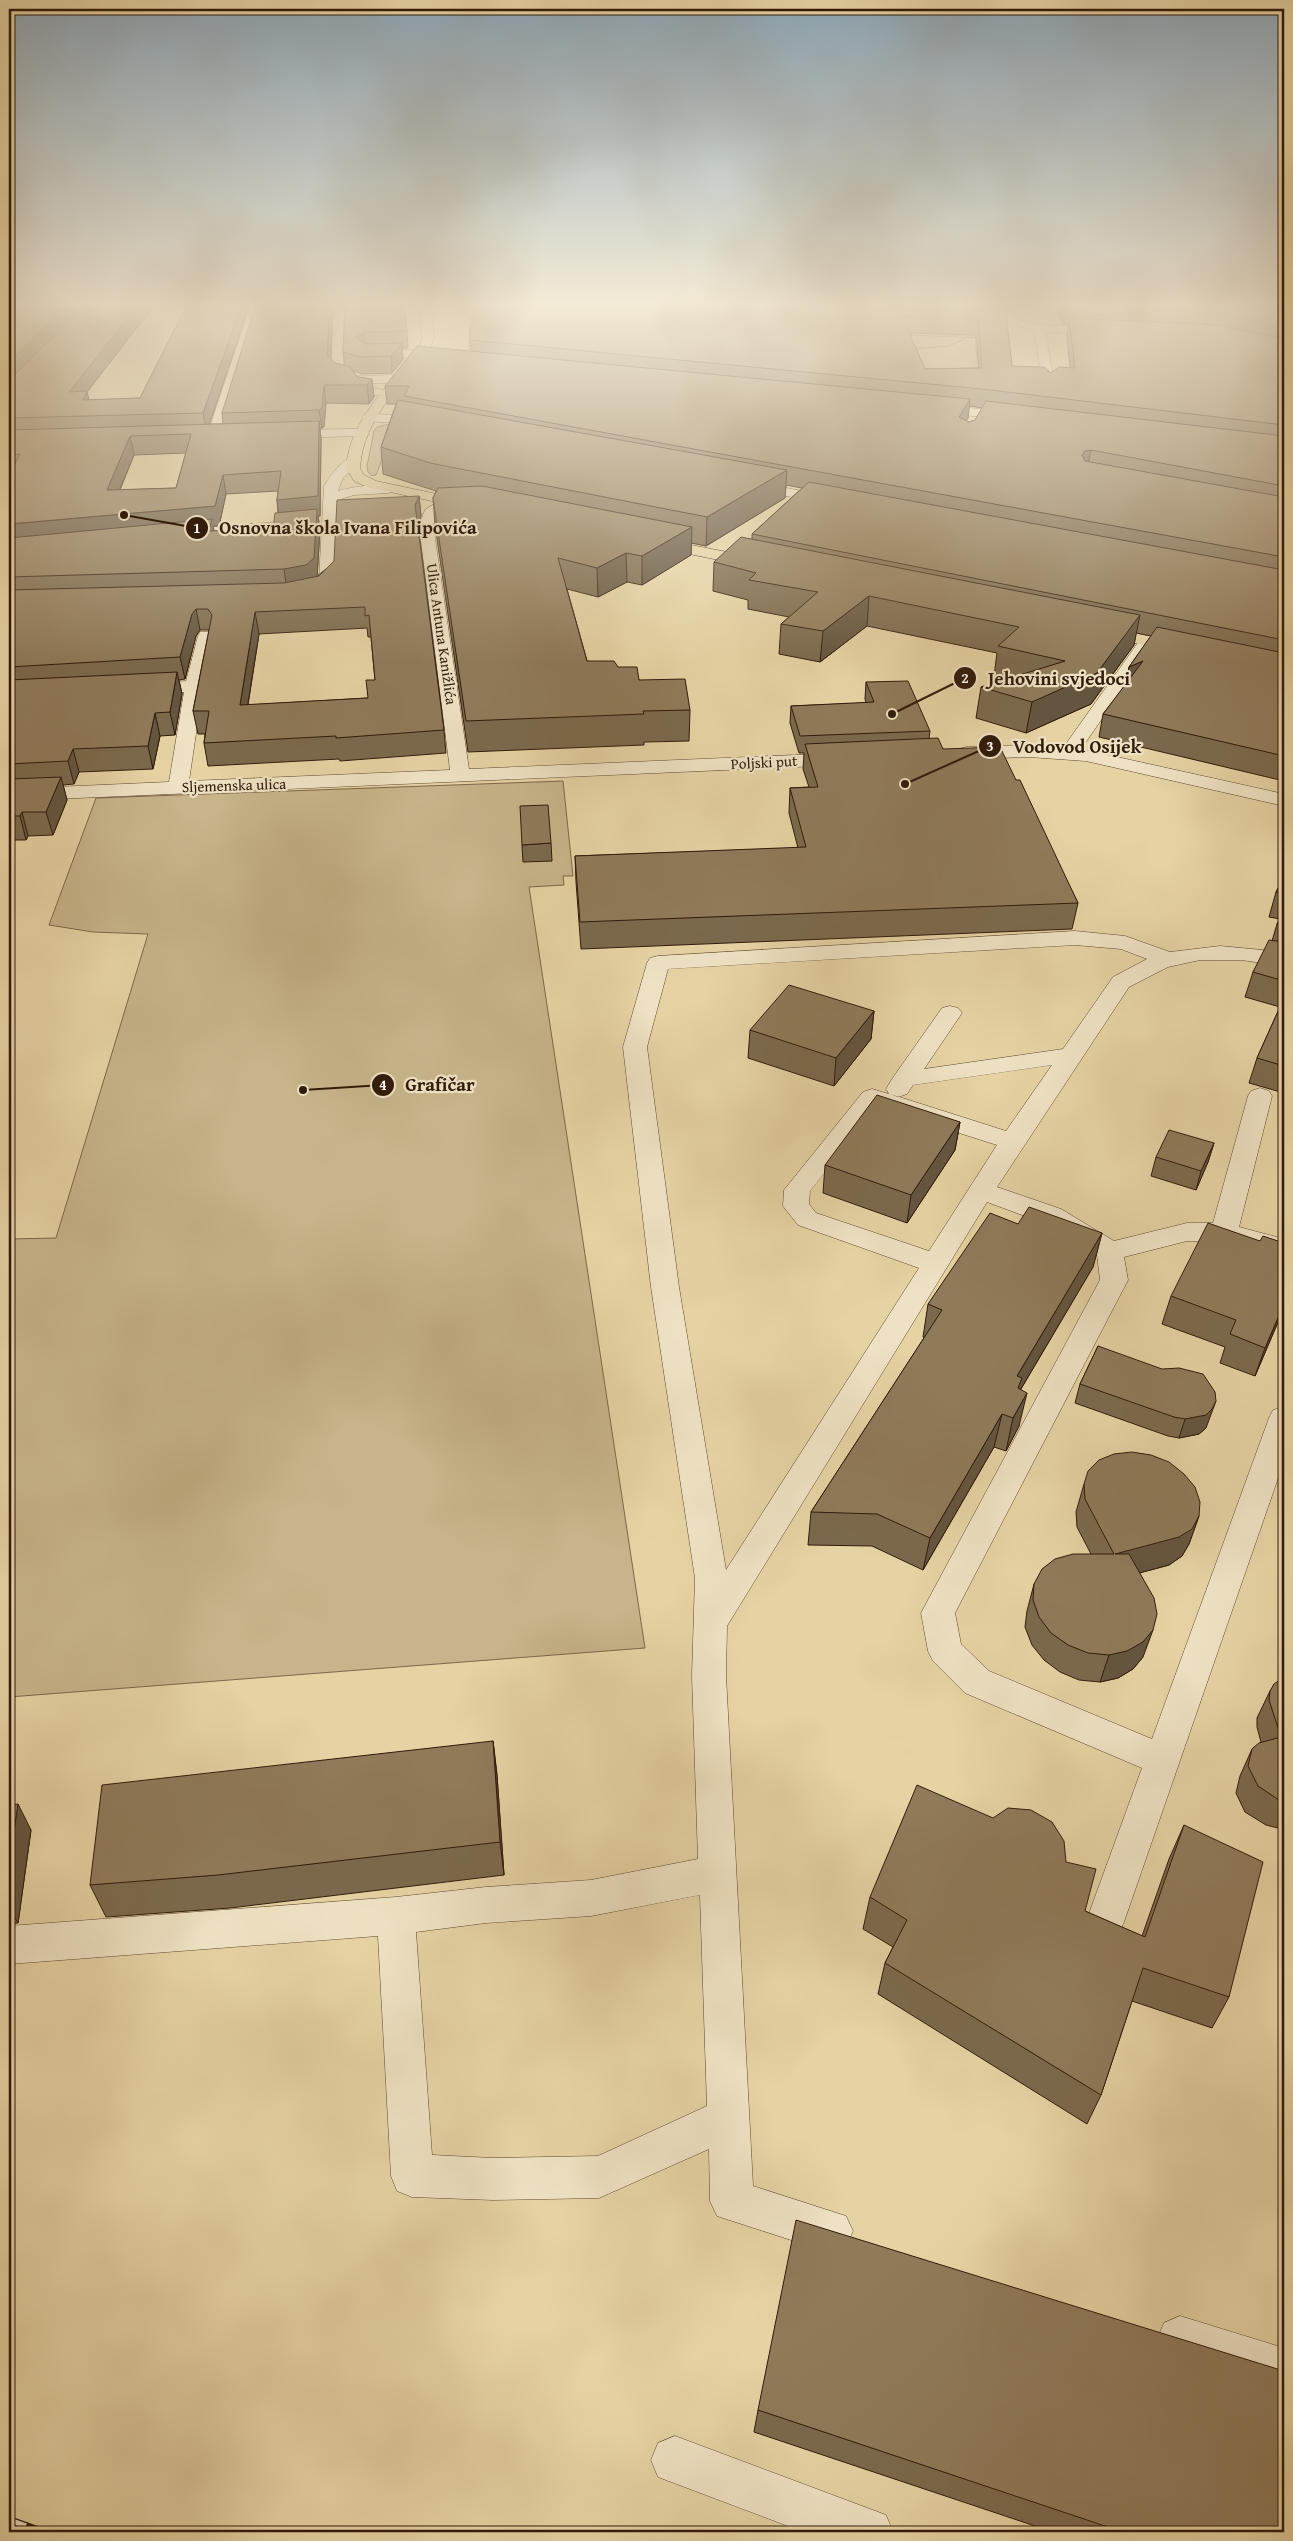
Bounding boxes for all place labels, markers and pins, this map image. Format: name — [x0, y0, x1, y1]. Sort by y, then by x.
callout: Osnovna škola Ivana Filipovića — [184, 511, 486, 545]
callout: Jehovini svjedoci — [952, 661, 1140, 695]
callout: Vodovod Osijek — [977, 729, 1151, 763]
callout: Grafičar — [370, 1068, 485, 1102]

